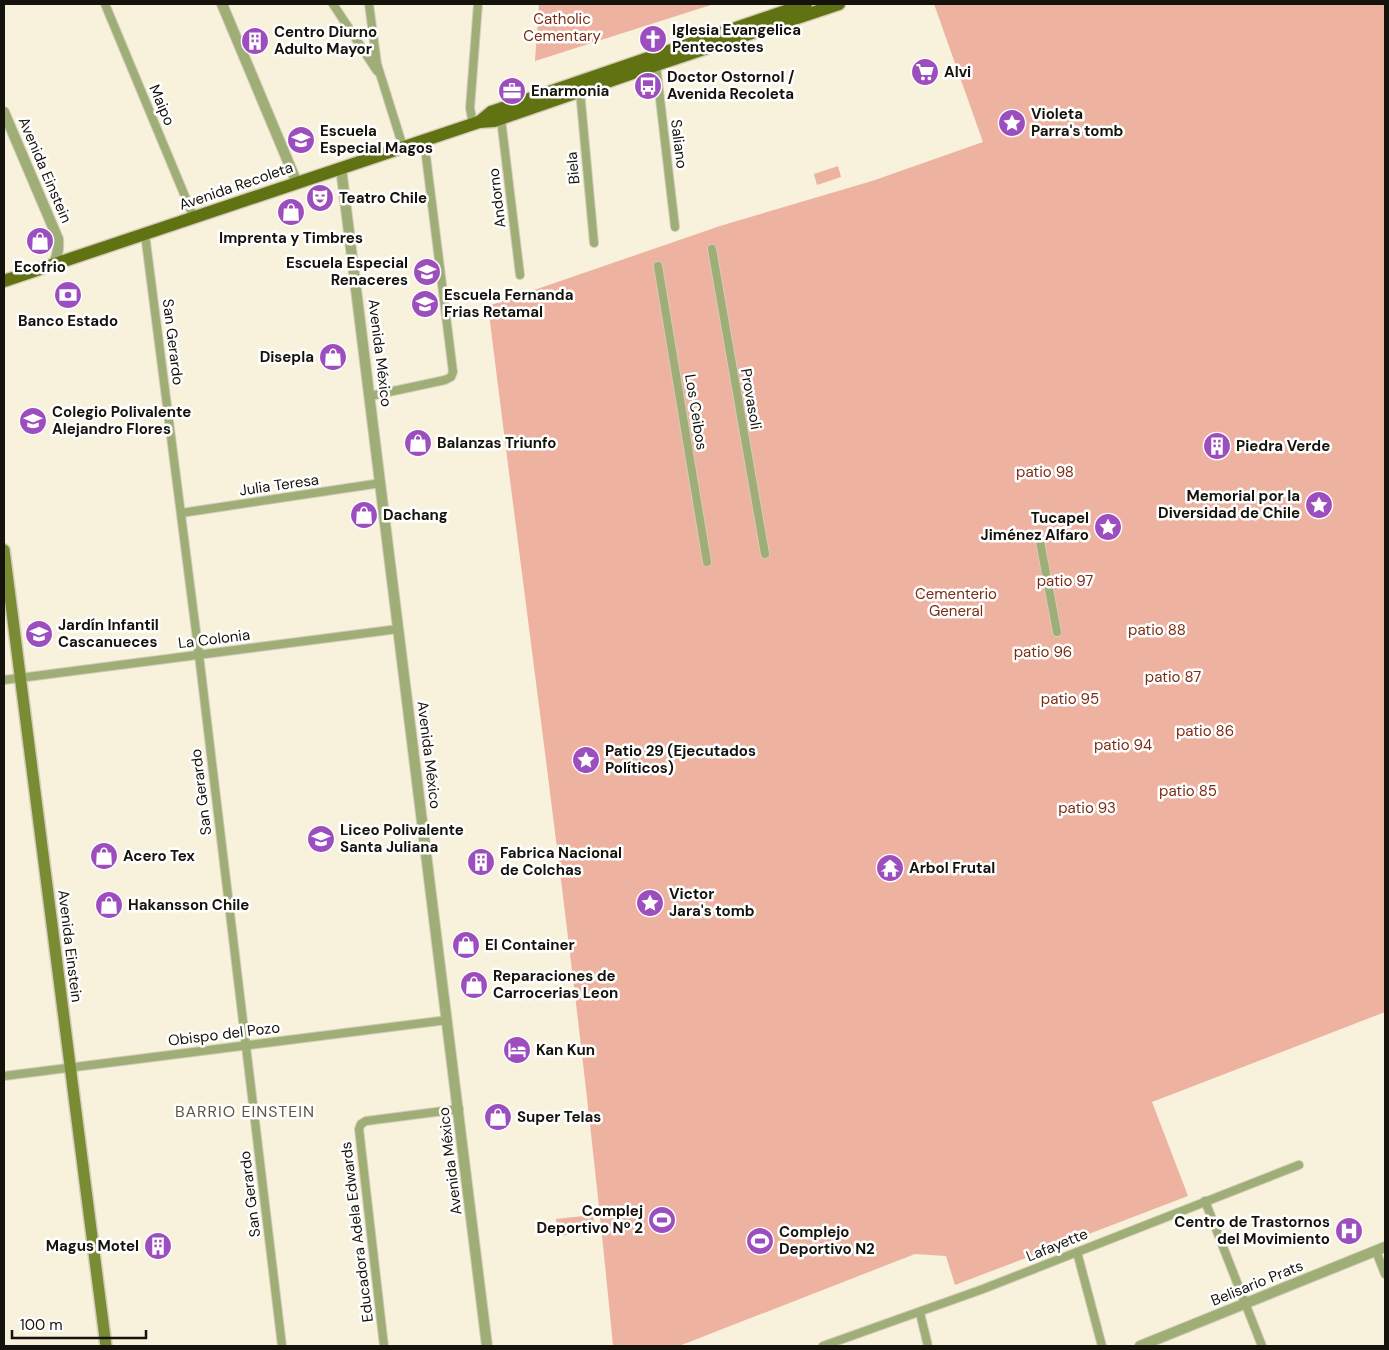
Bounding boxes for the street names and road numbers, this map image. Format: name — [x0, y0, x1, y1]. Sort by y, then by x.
street label: Maipo — [144, 81, 180, 129]
street label: Avenida Einstein — [14, 114, 76, 226]
street label: Saliano — [666, 118, 692, 170]
street label: Biela — [562, 151, 584, 185]
street label: Avenida Recoleta — [176, 157, 296, 215]
street label: Andorno — [483, 167, 511, 229]
street label: San Gerardo — [158, 298, 188, 386]
street label: Avenida México — [363, 298, 397, 408]
street label: Provasoli — [736, 367, 766, 431]
street label: Los Ceibos — [680, 373, 712, 451]
street label: Julia Teresa — [238, 470, 320, 500]
street label: La Colonia — [177, 625, 251, 653]
street label: Avenida México — [412, 700, 446, 810]
street label: San Gerardo — [186, 748, 216, 836]
street label: Avenida Einstein — [53, 889, 87, 1003]
street label: Obispo del Pozo — [167, 1017, 281, 1051]
street label: Avenida México — [433, 1106, 467, 1216]
street label: Educadora Adela Edwards — [336, 1141, 378, 1323]
street label: San Gerardo — [235, 1150, 265, 1238]
street label: Lafayette — [1023, 1224, 1091, 1266]
street label: Belisario Prats — [1208, 1255, 1306, 1311]

